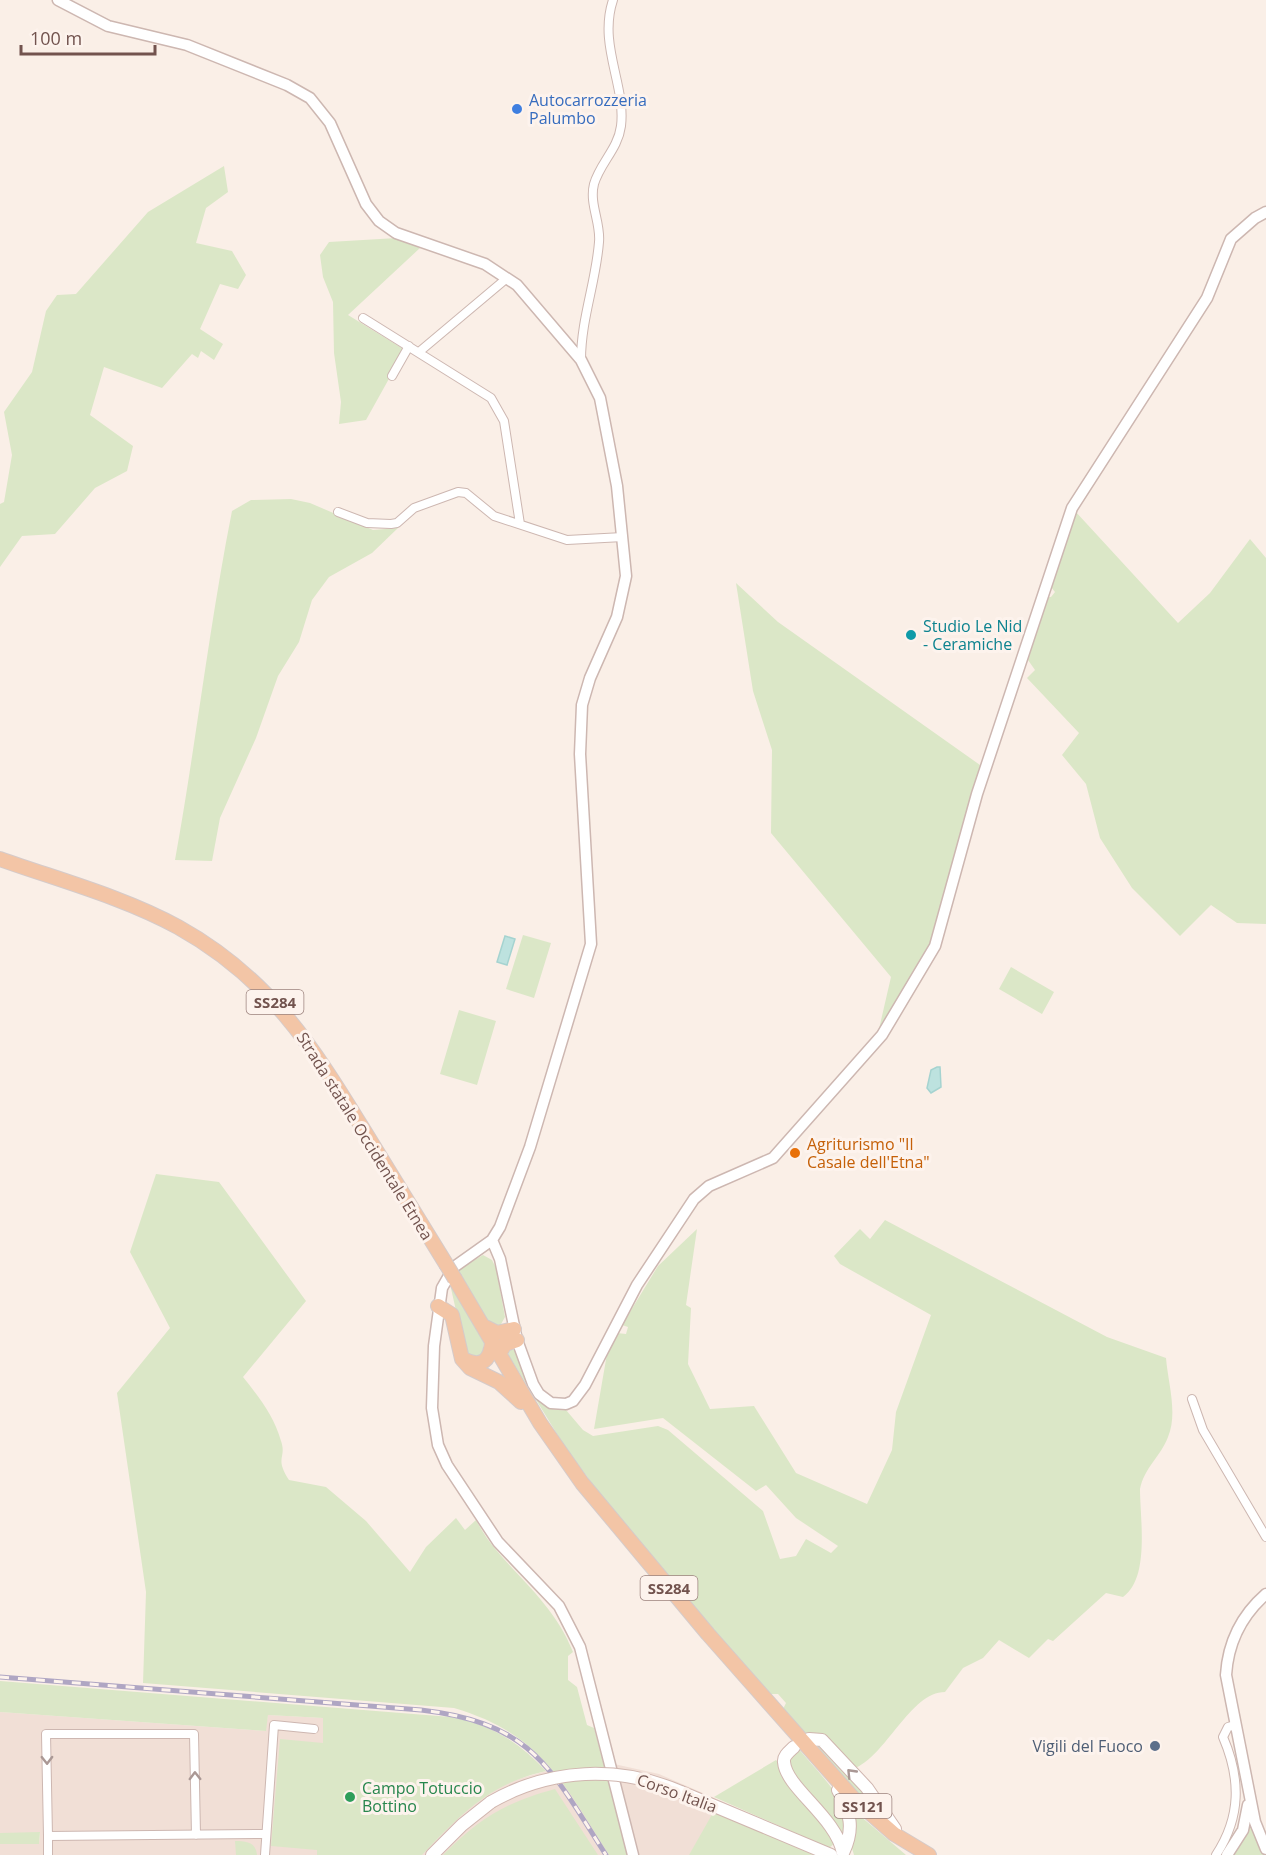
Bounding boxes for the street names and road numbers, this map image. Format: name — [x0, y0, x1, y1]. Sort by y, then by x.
road number: SS284 — [246, 990, 304, 1014]
street label: Strada statale Occidentale Etnea — [292, 1028, 438, 1244]
road number: SS284 — [640, 1576, 698, 1600]
street label: Corso Italia — [634, 1768, 720, 1818]
road number: SS121 — [834, 1794, 892, 1818]

